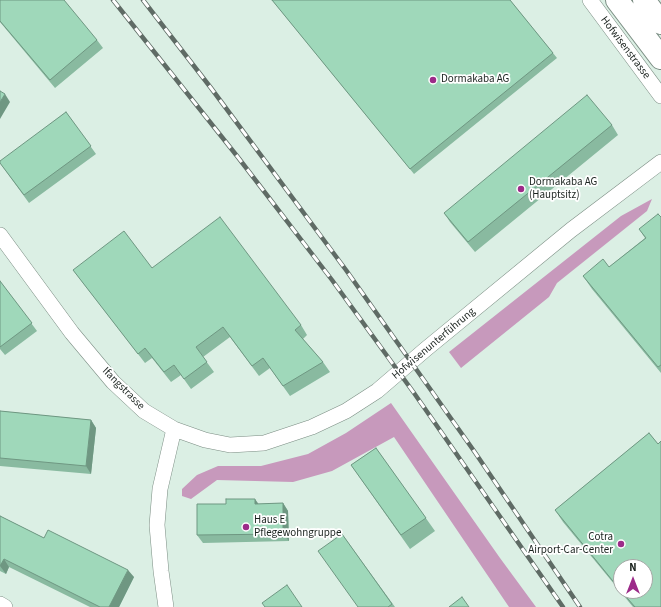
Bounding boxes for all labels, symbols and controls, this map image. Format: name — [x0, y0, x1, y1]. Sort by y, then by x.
street label: Hofwisenstrasse — [597, 14, 653, 82]
place label: Dormakaba AG — [441, 73, 509, 87]
marker: Dormakaba AG — [428, 75, 438, 85]
place label: Dormakaba AG (Hauptsitz) — [529, 176, 597, 202]
marker: Dormakaba AG (Hauptsitz) — [516, 184, 526, 194]
street label: Hofwisenunterführung — [390, 305, 478, 383]
street label: Ifangstrasse — [99, 365, 147, 413]
place label: Haus E Pflegewohngruppe — [254, 514, 341, 540]
marker: Haus E Pflegewohngruppe — [241, 522, 251, 532]
place label: Cotra Airport-Car-Center — [528, 531, 613, 557]
marker: Cotra Airport-Car-Center — [616, 539, 626, 549]
north arrow — [613, 559, 653, 599]
text: N — [629, 560, 637, 575]

